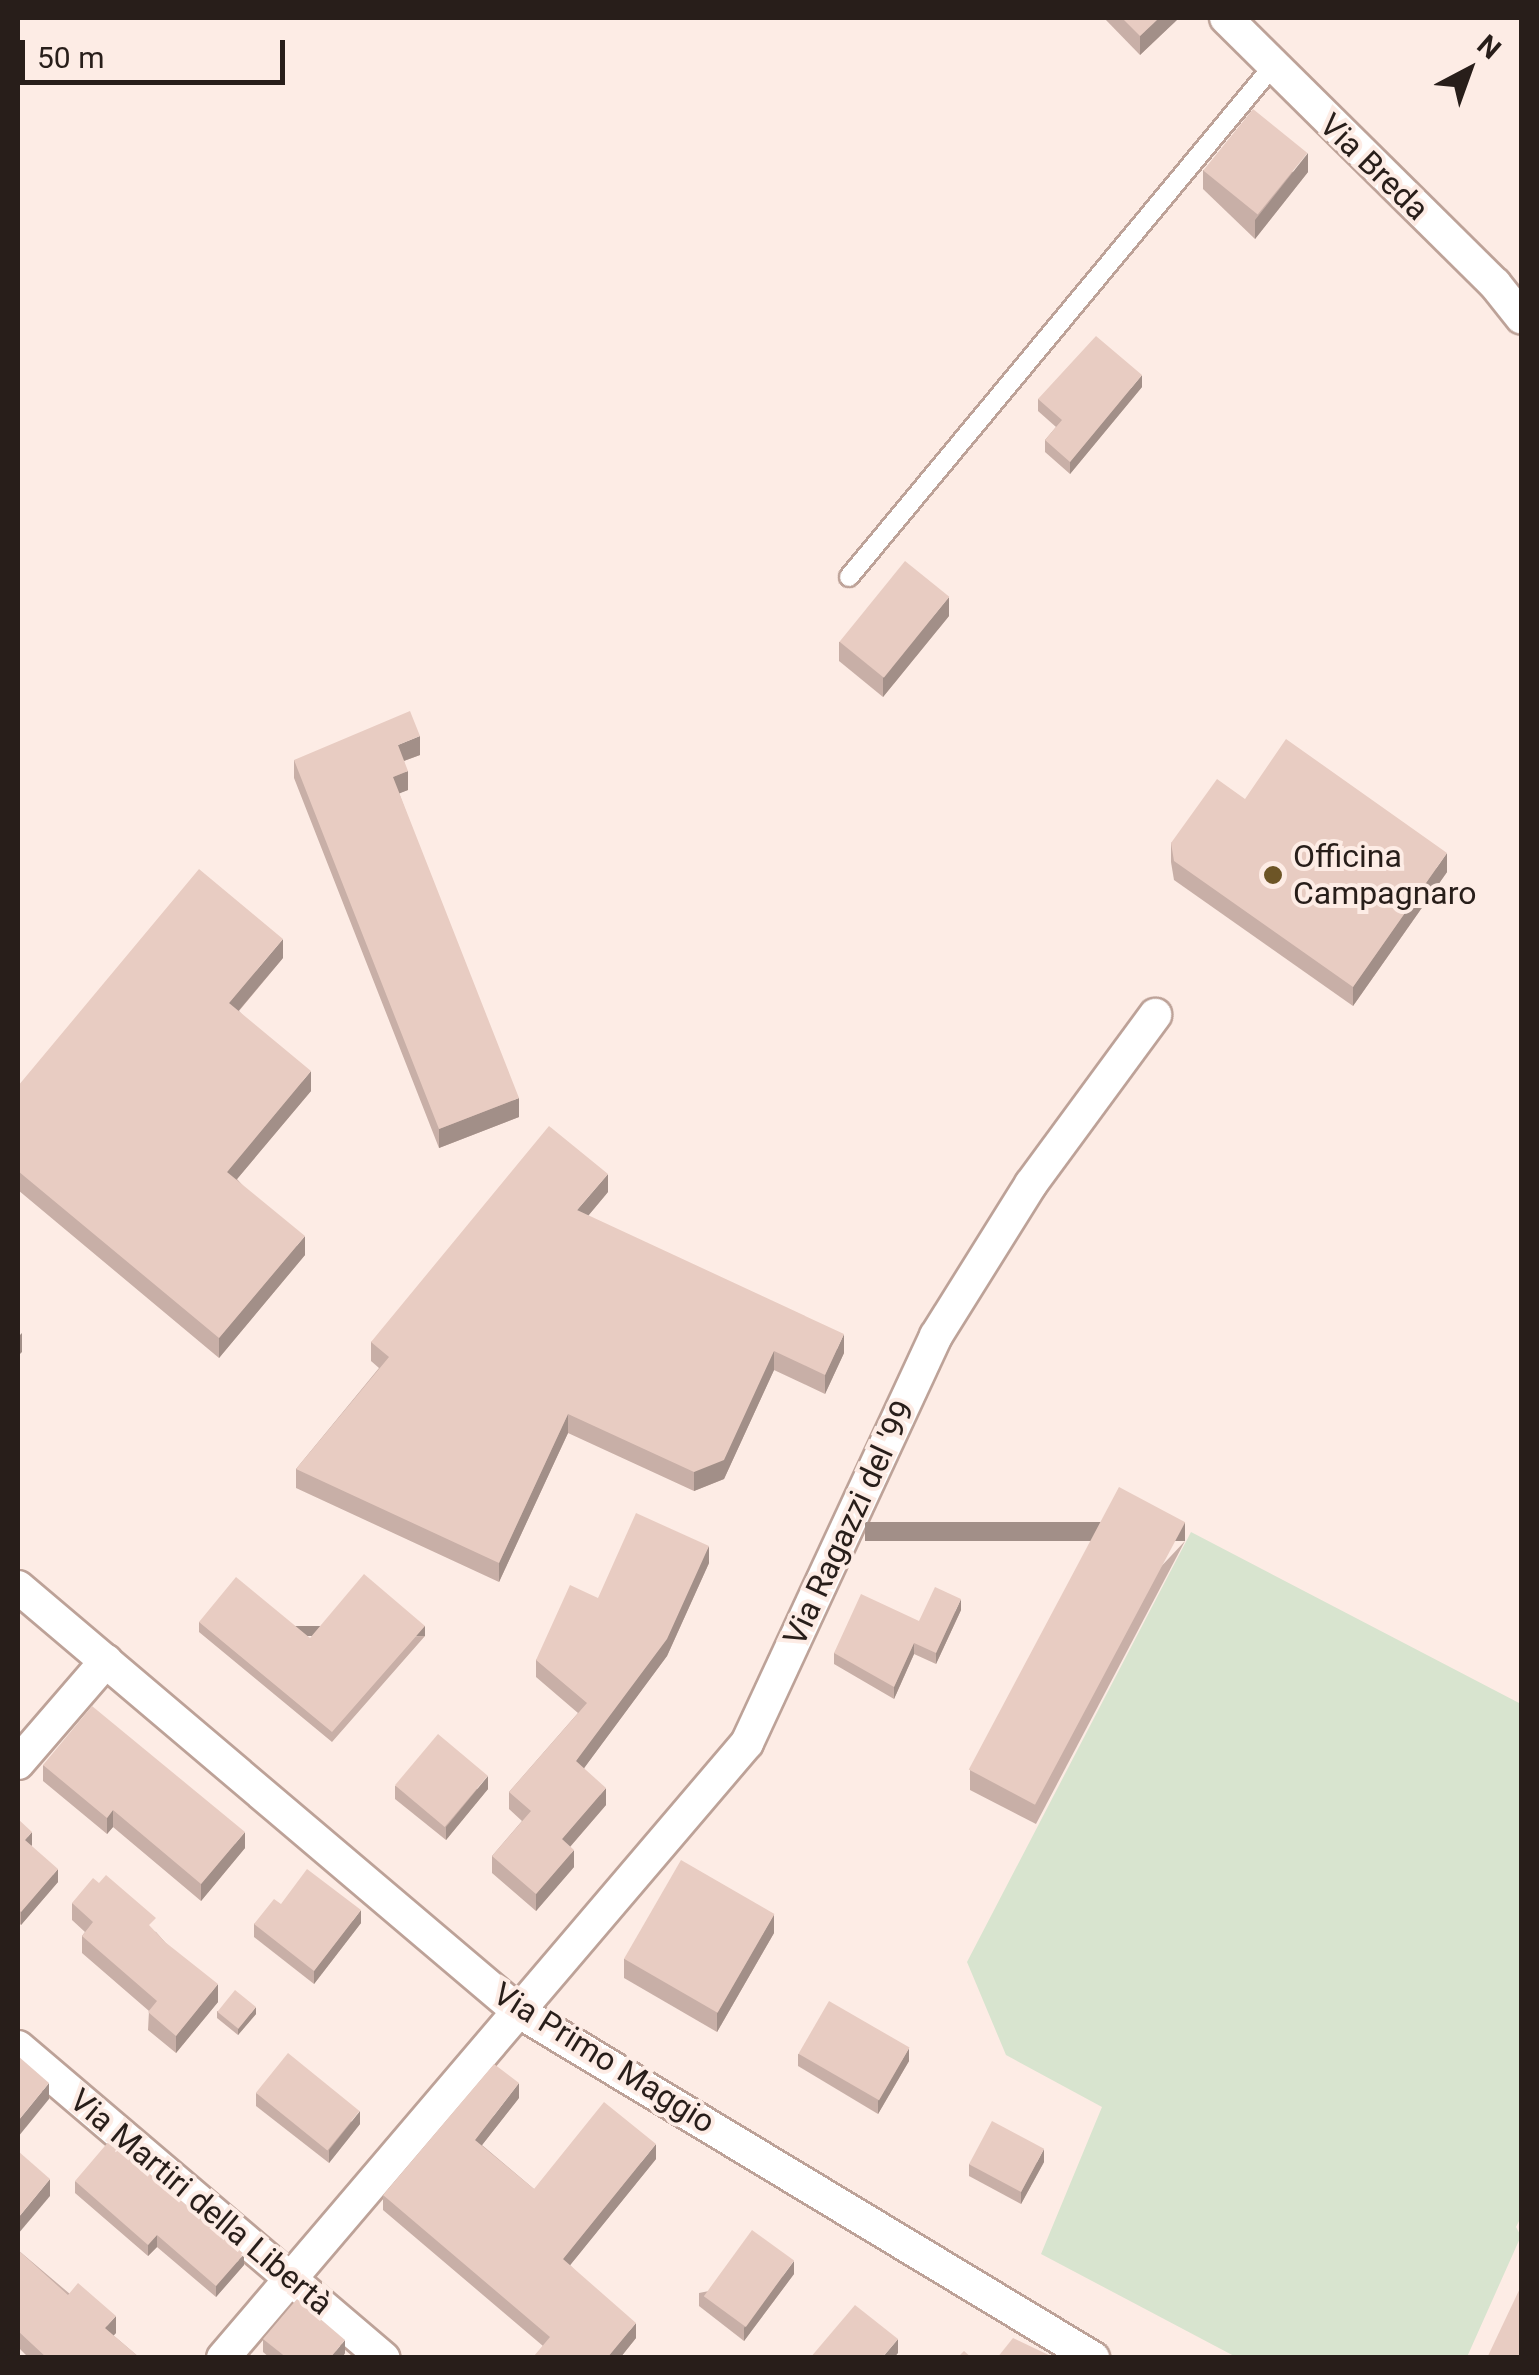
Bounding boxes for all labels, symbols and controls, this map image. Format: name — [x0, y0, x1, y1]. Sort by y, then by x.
scale bar — [25, 20, 290, 82]
north arrow — [1419, 20, 1519, 120]
text: N — [1471, 28, 1507, 66]
text: 50 m — [37, 40, 104, 75]
street label: Via Breda — [1312, 106, 1436, 228]
place label: Officina Campagnaro — [1293, 838, 1476, 913]
marker: Officina Campagnaro — [1262, 864, 1284, 886]
street label: Via Ragazzi del '99 — [775, 1394, 923, 1652]
street label: Via Primo Maggio — [486, 1974, 722, 2142]
street label: Via Martiri della Libertà — [62, 2081, 340, 2323]

